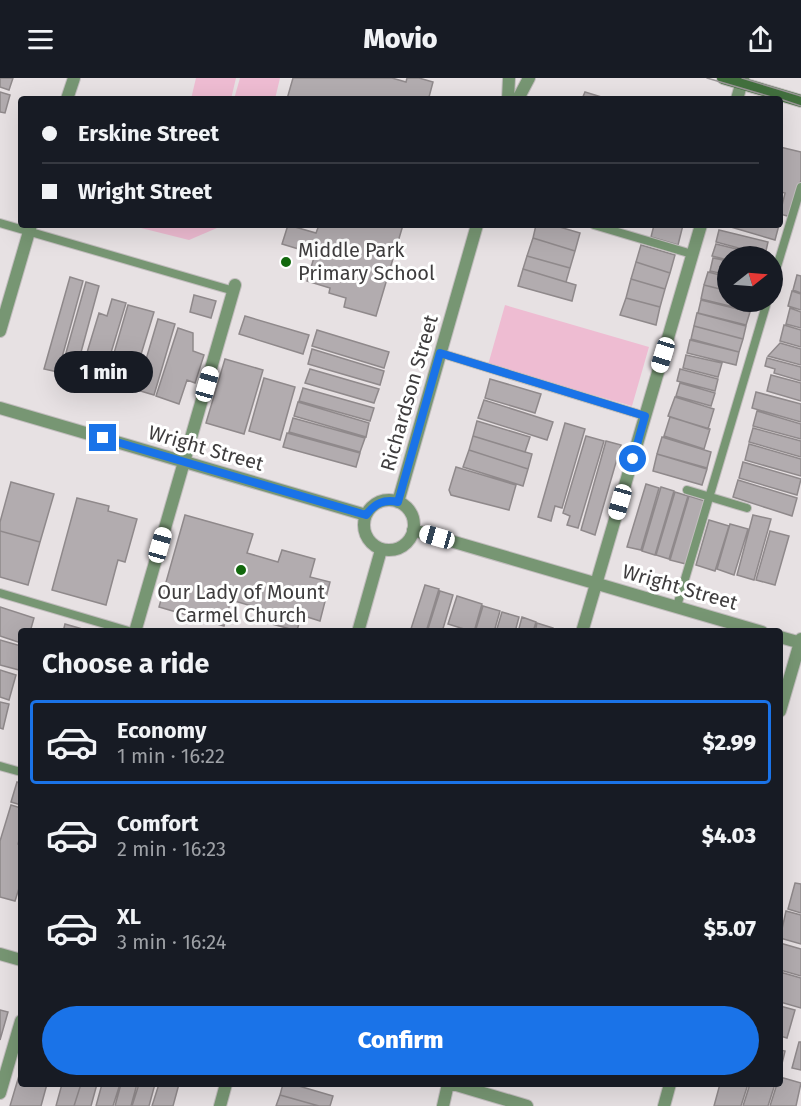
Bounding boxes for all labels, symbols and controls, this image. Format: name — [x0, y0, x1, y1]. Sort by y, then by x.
icon: menu — [24, 23, 57, 56]
text: Movio — [363, 23, 438, 55]
icon: share — [744, 23, 777, 56]
text: Erskine Street — [78, 120, 219, 147]
text: Wright Street — [78, 178, 212, 205]
place label: Middle Park Primary School — [298, 238, 435, 285]
north arrow — [717, 246, 783, 312]
map controls — [717, 246, 783, 312]
marker: Middle Park Primary School — [279, 255, 293, 269]
street label: Richardson Street — [375, 311, 443, 474]
car — [649, 335, 677, 375]
callout: 1 min — [54, 351, 152, 393]
text: 1 min — [80, 360, 127, 384]
car — [193, 364, 221, 404]
street label: Wright Street — [146, 420, 267, 476]
route end — [89, 424, 116, 451]
route start — [619, 445, 646, 472]
car — [606, 482, 634, 522]
car — [417, 523, 457, 551]
car — [146, 525, 174, 565]
street label: Wright Street — [620, 559, 741, 615]
marker: Our Lady of Mount Carmel Church — [234, 563, 248, 577]
place label: Our Lady of Mount Carmel Church — [157, 580, 326, 627]
text: Choose a ride — [42, 648, 209, 680]
icon: car — [45, 715, 99, 769]
text: Economy — [117, 717, 206, 744]
text: $2.99 — [703, 729, 756, 756]
text: 1 min · 16:22 — [117, 744, 225, 768]
icon: car — [45, 808, 99, 862]
text: Comfort — [117, 810, 198, 837]
text: $4.03 — [702, 822, 756, 849]
text: 2 min · 16:23 — [117, 837, 226, 861]
icon: car — [45, 901, 99, 955]
text: XL — [117, 903, 141, 930]
text: $5.07 — [704, 915, 756, 942]
text: 3 min · 16:24 — [117, 930, 226, 954]
button: Confirm — [42, 1006, 759, 1075]

